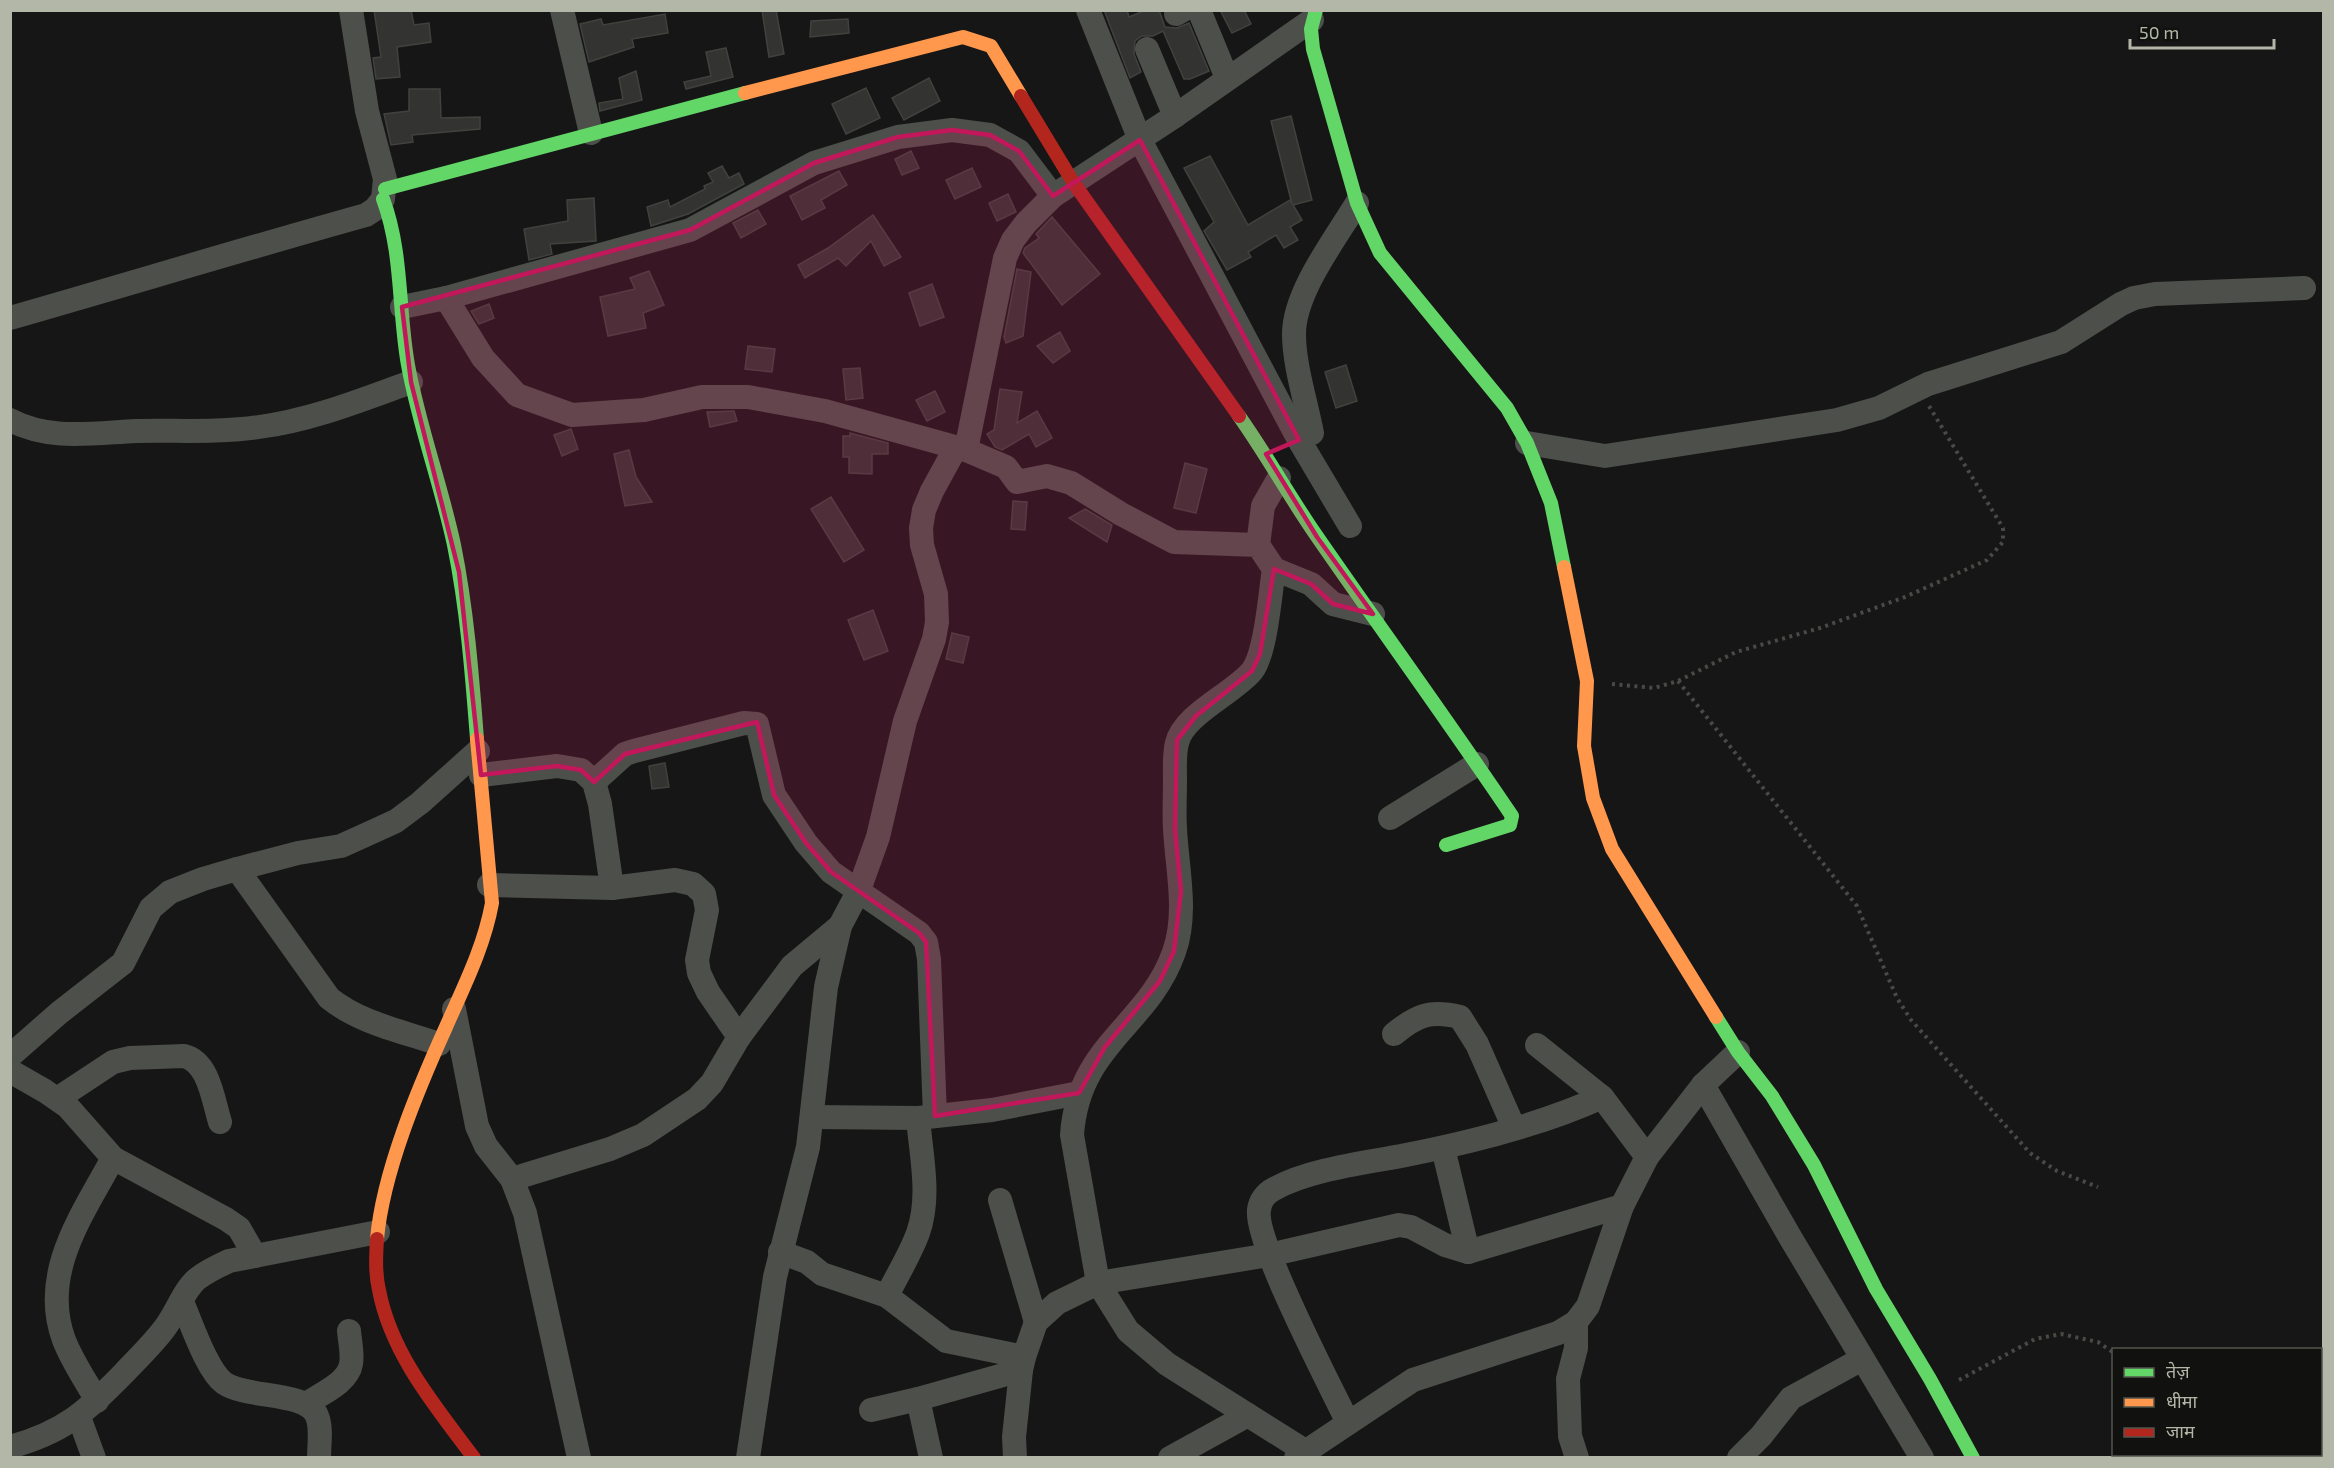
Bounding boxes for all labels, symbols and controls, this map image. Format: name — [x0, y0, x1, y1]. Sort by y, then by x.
scale bar — [2130, 12, 2274, 50]
text: 50 m — [2139, 21, 2179, 43]
legend — [2112, 1348, 2322, 1456]
text: तेज़ — [2166, 1360, 2190, 1382]
text: धीमा — [2166, 1390, 2197, 1412]
text: जाम — [2166, 1420, 2196, 1442]

